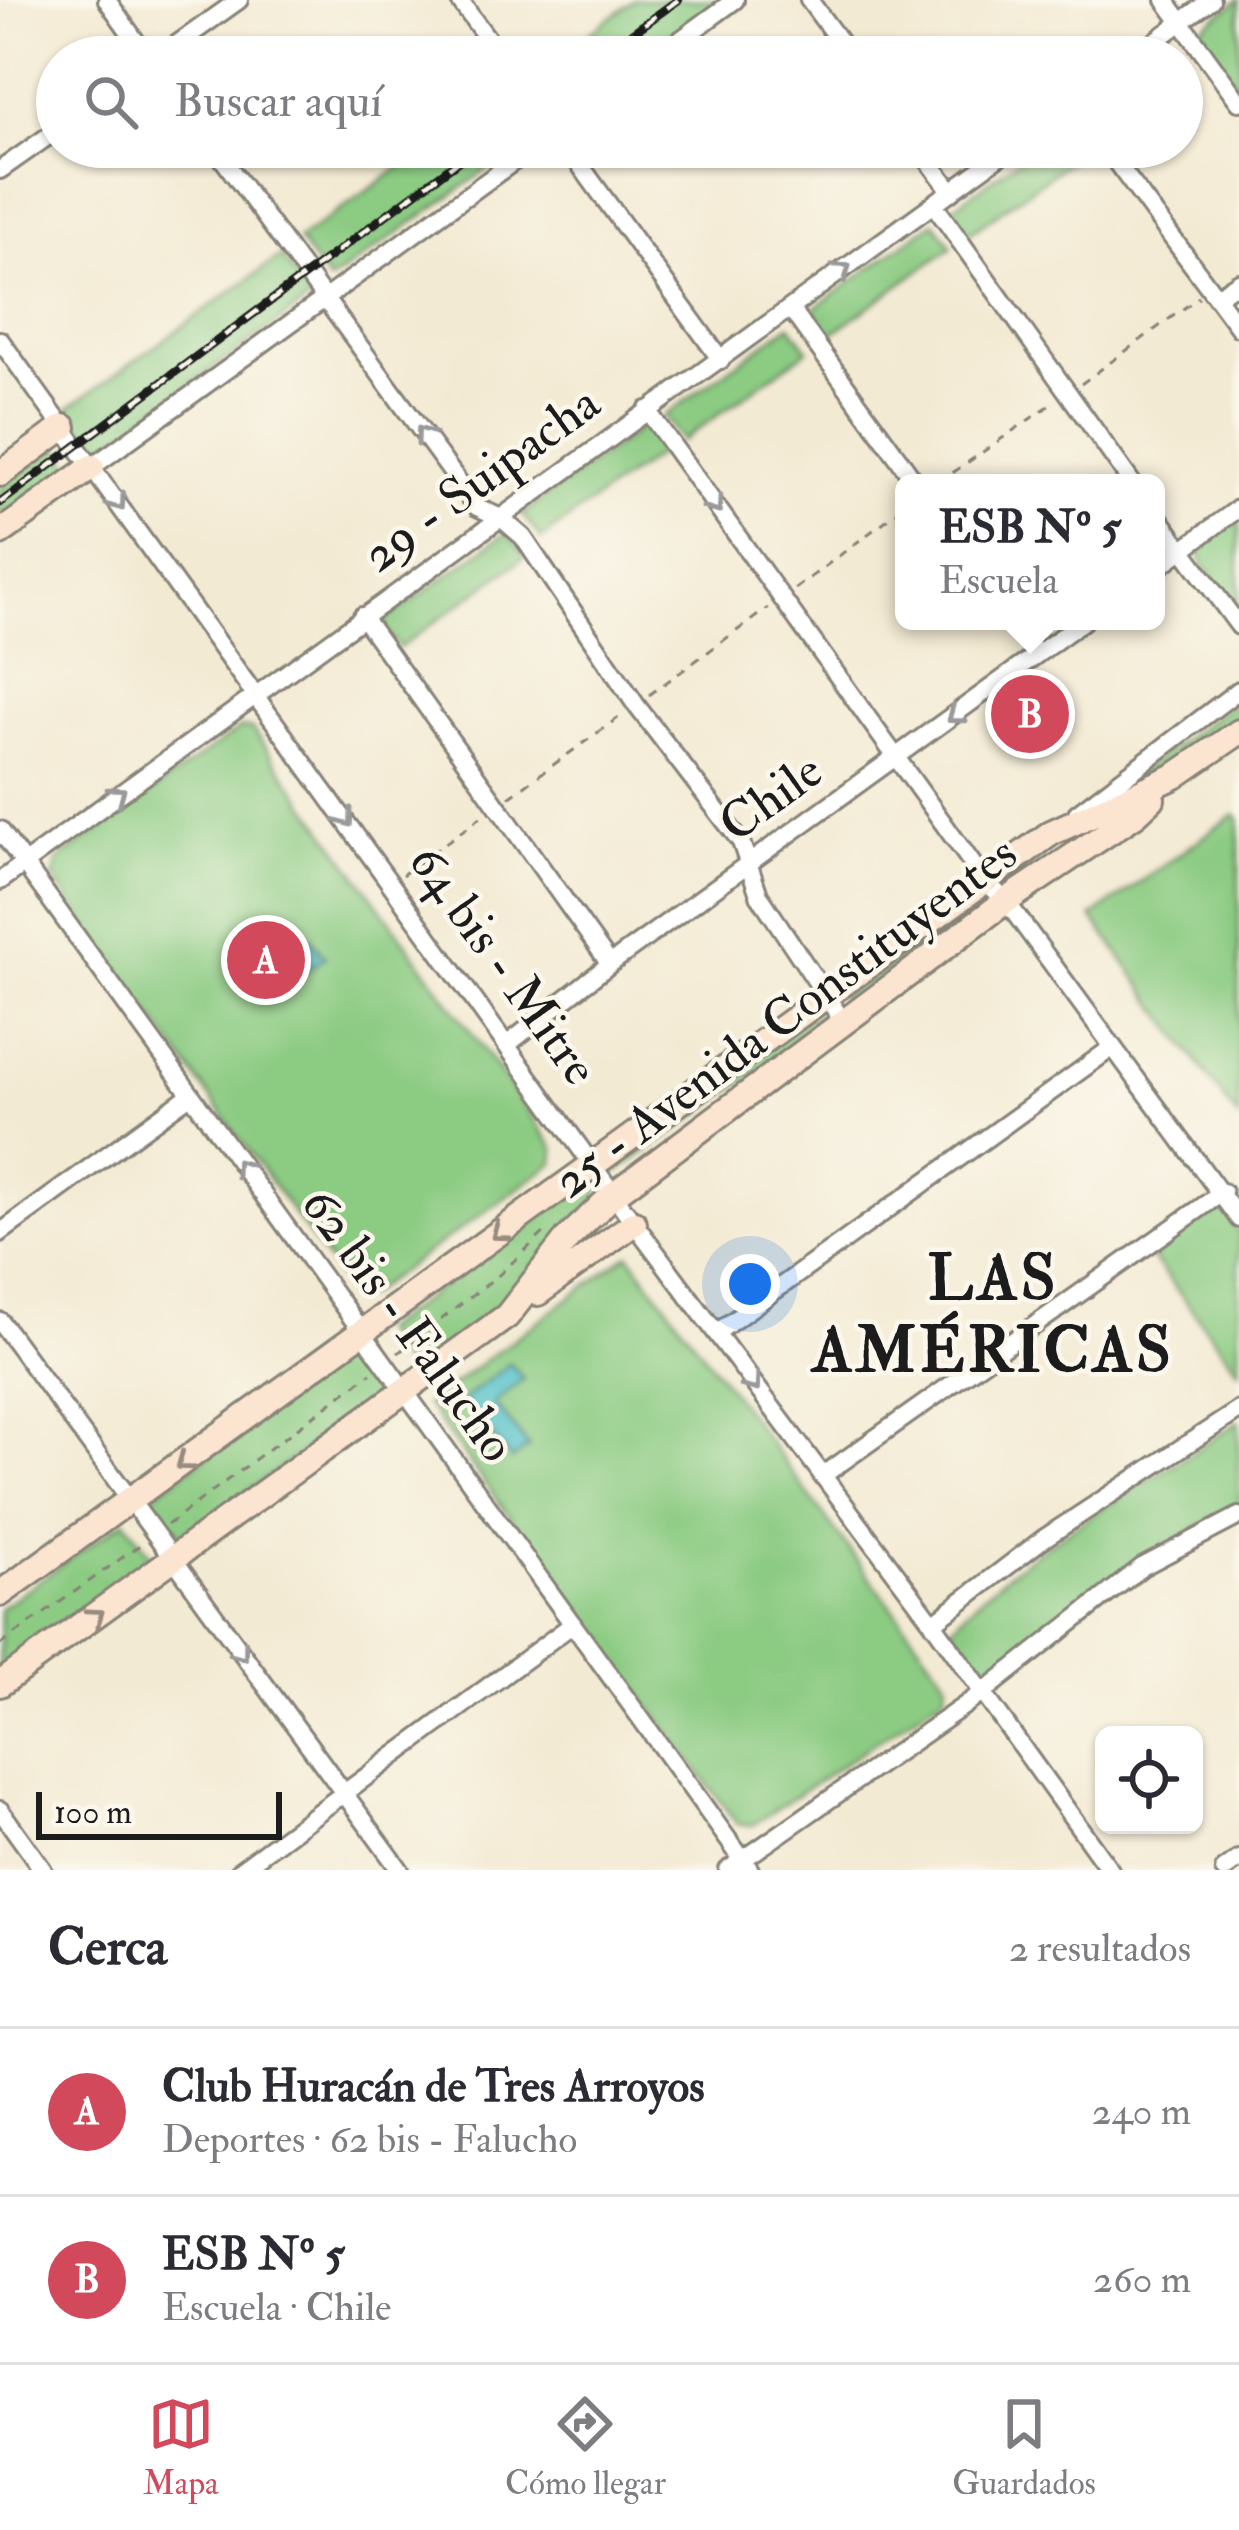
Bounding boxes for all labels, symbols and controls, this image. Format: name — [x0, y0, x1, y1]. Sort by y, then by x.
search box — [36, 36, 1203, 168]
icon: search — [78, 69, 144, 135]
text: Buscar aquí — [174, 74, 382, 130]
one-way arrow — [830, 262, 852, 284]
street label: 29 - Suipacha — [350, 371, 613, 587]
one-way arrow — [415, 426, 437, 447]
popup — [895, 474, 1165, 630]
one-way arrow — [104, 489, 126, 511]
one-way arrow — [701, 493, 723, 515]
text: ESB Nº 5 — [939, 500, 1121, 556]
text: Escuela — [939, 556, 1058, 605]
pin: B — [991, 669, 1069, 759]
one-way arrow — [947, 701, 968, 723]
street label: Chile — [707, 739, 835, 857]
one-way arrow — [105, 786, 127, 808]
one-way arrow — [331, 806, 353, 827]
street label: 25 - Avenida Constituyentes — [540, 822, 1030, 1212]
street label: 64 bis - Mitre — [394, 832, 612, 1098]
pin: A — [227, 915, 305, 1005]
one-way arrow — [234, 1159, 256, 1180]
street label: 62 bis - Falucho — [287, 1175, 529, 1475]
one-way arrow — [491, 1219, 512, 1241]
district label: LAS AMÉRICAS — [809, 1240, 1174, 1391]
your location — [720, 1254, 780, 1314]
one-way arrow — [739, 1371, 761, 1392]
one-way arrow — [176, 1449, 197, 1471]
one-way arrow — [82, 1608, 104, 1630]
one-way arrow — [227, 1640, 249, 1661]
map controls — [1095, 1726, 1203, 1834]
button: locate — [1095, 1726, 1203, 1834]
scale bar — [36, 1786, 282, 1839]
text: 100 m — [54, 1792, 132, 1833]
text: Cerca — [48, 1916, 167, 1980]
text: 2 resultados — [1009, 1924, 1191, 1973]
text: Club Huracán de Tres Arroyos — [162, 2059, 705, 2115]
text: A — [75, 2087, 99, 2136]
text: 240 m — [1092, 2087, 1191, 2136]
text: Deportes · 62 bis - Falucho — [162, 2115, 577, 2164]
text: ESB Nº 5 — [162, 2227, 345, 2283]
text: B — [74, 2255, 100, 2304]
text: 260 m — [1093, 2255, 1191, 2304]
text: Escuela · Chile — [162, 2283, 391, 2332]
tab: Mapa — [143, 2391, 219, 2504]
tab: Cómo llegar — [505, 2391, 666, 2504]
tab: Guardados — [952, 2391, 1096, 2504]

